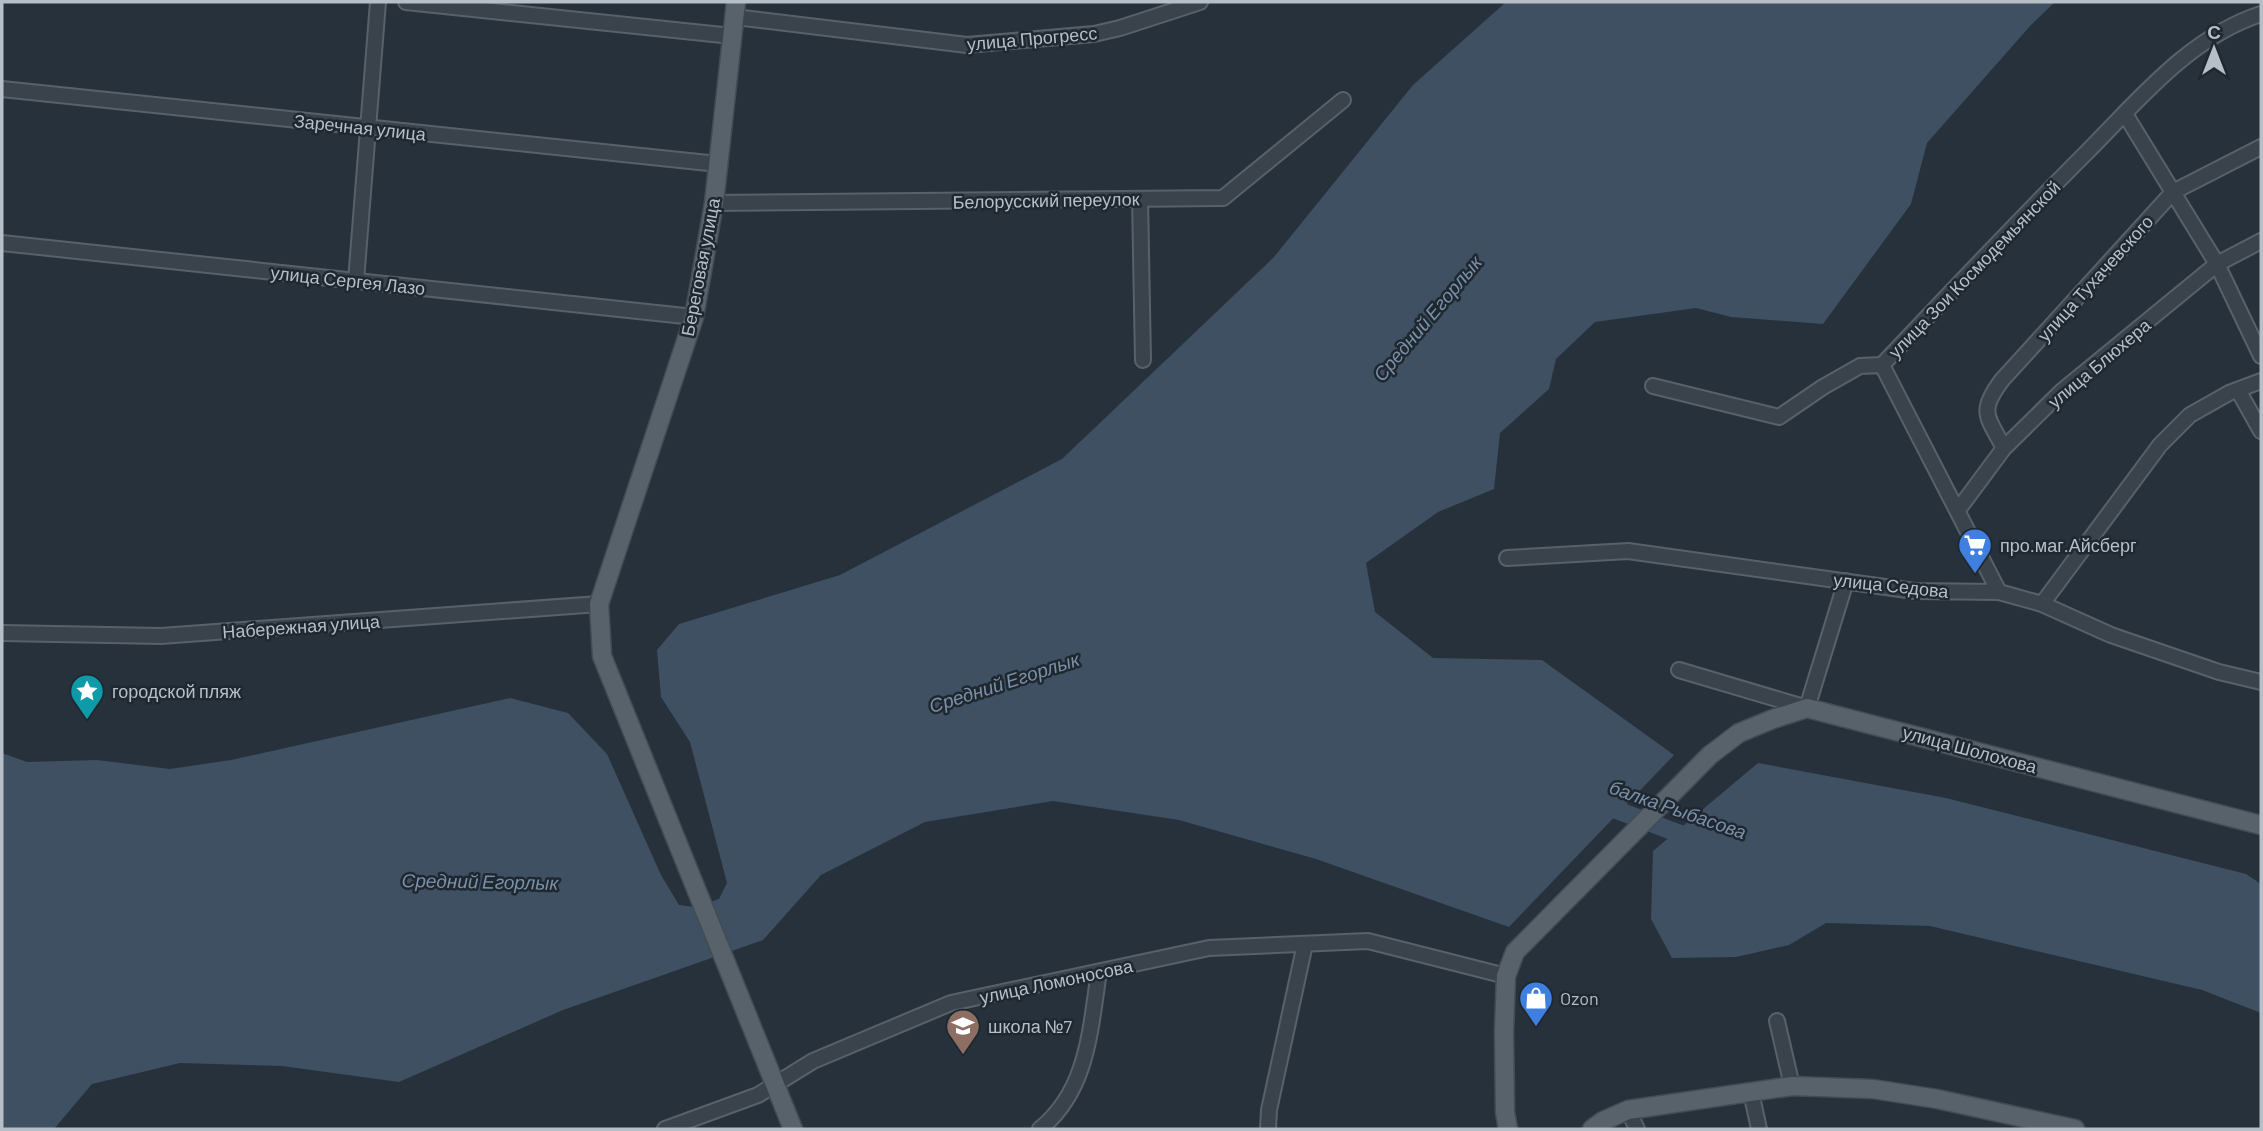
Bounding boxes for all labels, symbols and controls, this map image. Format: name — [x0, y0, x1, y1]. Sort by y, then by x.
north arrow — [2179, 14, 2249, 84]
text: С — [2207, 20, 2221, 43]
street label: улица Прогресс — [966, 21, 1098, 55]
street label: Заречная улица — [293, 109, 428, 145]
street label: улица Зои Космодемьянской — [1883, 176, 2065, 362]
street label: Белорусский переулок — [952, 187, 1140, 213]
street label: Береговая улица — [676, 195, 724, 338]
street label: улица Тухачевского — [2032, 210, 2158, 346]
water label: Средний Егорлык — [1368, 250, 1487, 385]
street label: улица Сергея Лазо — [270, 261, 426, 299]
street label: улица Блюхера — [2043, 313, 2156, 412]
supermarket icon: про.маг.Айсберг — [1956, 526, 1994, 575]
place label: про.маг.Айсберг — [2000, 534, 2137, 556]
street label: улица Седова — [1832, 568, 1951, 602]
street label: Набережная улица — [222, 609, 381, 642]
water label: Средний Егорлык — [926, 647, 1083, 717]
place icon: городской пляж — [68, 672, 106, 721]
place label: городской пляж — [112, 680, 241, 702]
street label: улица Шолохова — [1901, 721, 2040, 778]
water label: балка Рыбасова — [1607, 775, 1749, 843]
water label: Средний Егорлык — [401, 868, 560, 894]
street label: улица Ломоносова — [978, 954, 1135, 1008]
shop icon: Ozon — [1517, 979, 1555, 1028]
place label: Ozon — [1560, 987, 1599, 1009]
school or university icon: школа №7 — [944, 1007, 982, 1056]
place label: школа №7 — [988, 1015, 1073, 1037]

